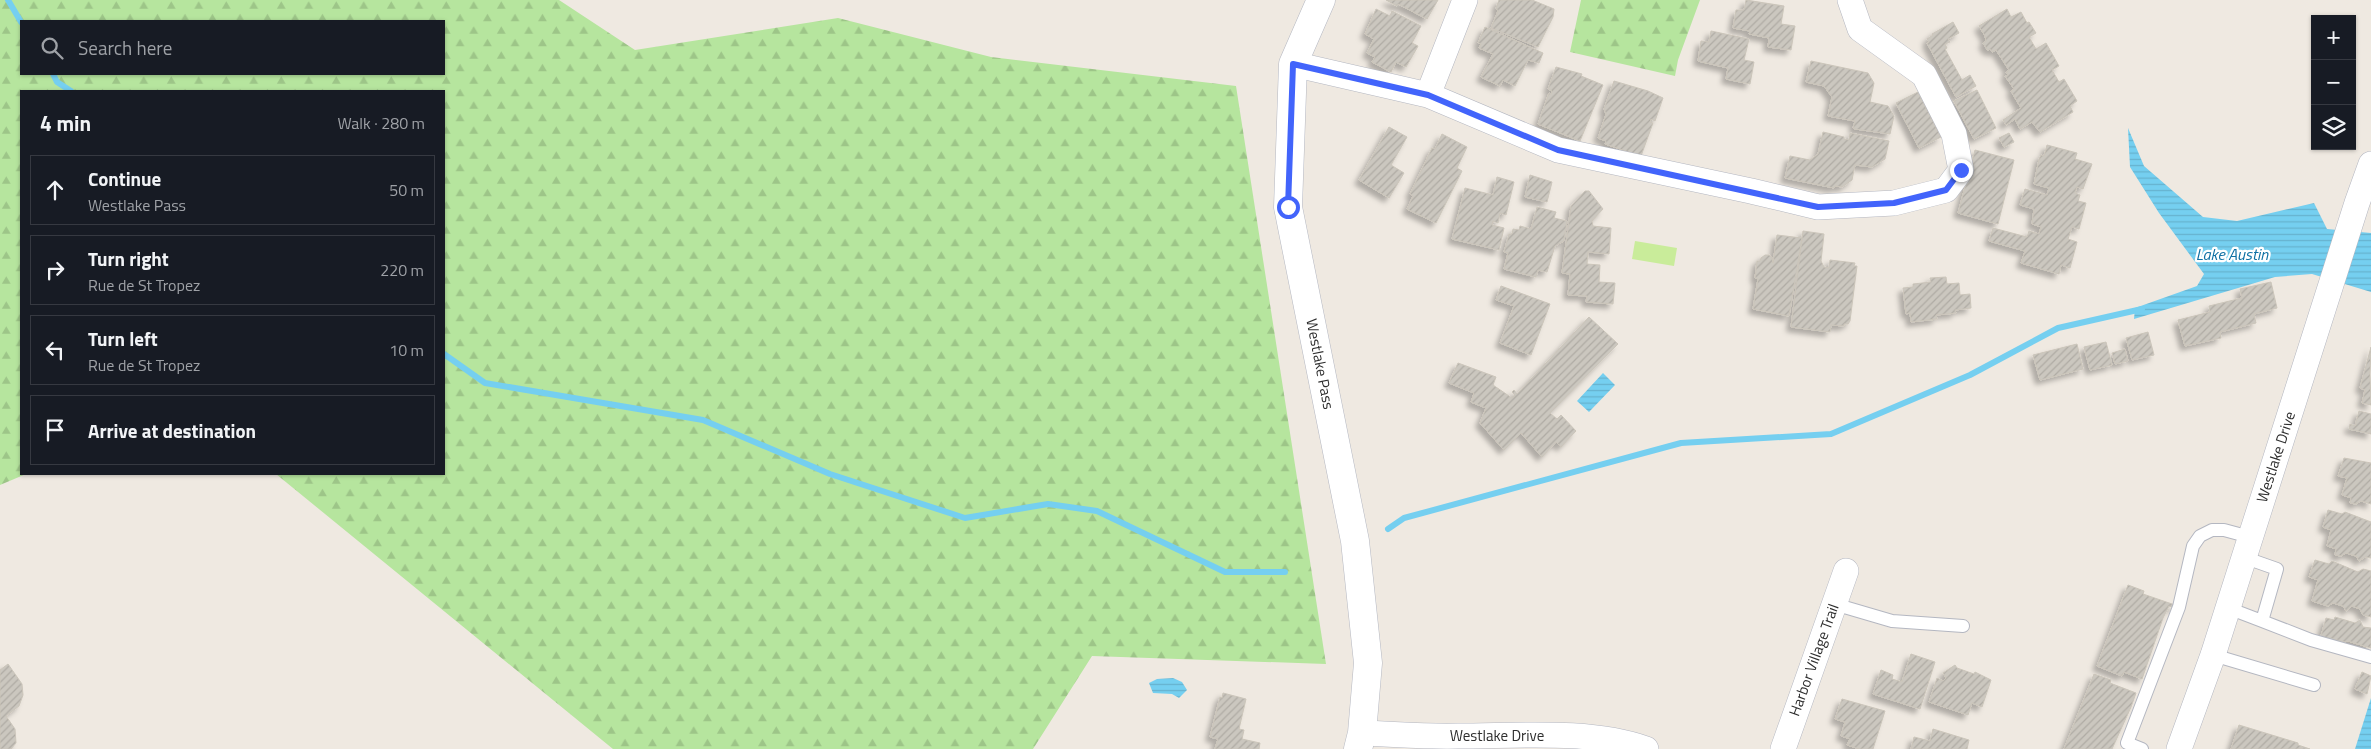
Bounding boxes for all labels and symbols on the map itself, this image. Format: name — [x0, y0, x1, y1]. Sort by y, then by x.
route end — [1950, 159, 1973, 182]
route start — [1277, 196, 1300, 219]
water label: Lake Austin — [2196, 242, 2269, 266]
street label: Westlake Pass — [1300, 317, 1341, 411]
street label: Westlake Drive — [2250, 408, 2301, 505]
street label: Harbor Village Trail — [1783, 600, 1845, 719]
street label: Westlake Drive — [1450, 724, 1544, 747]

